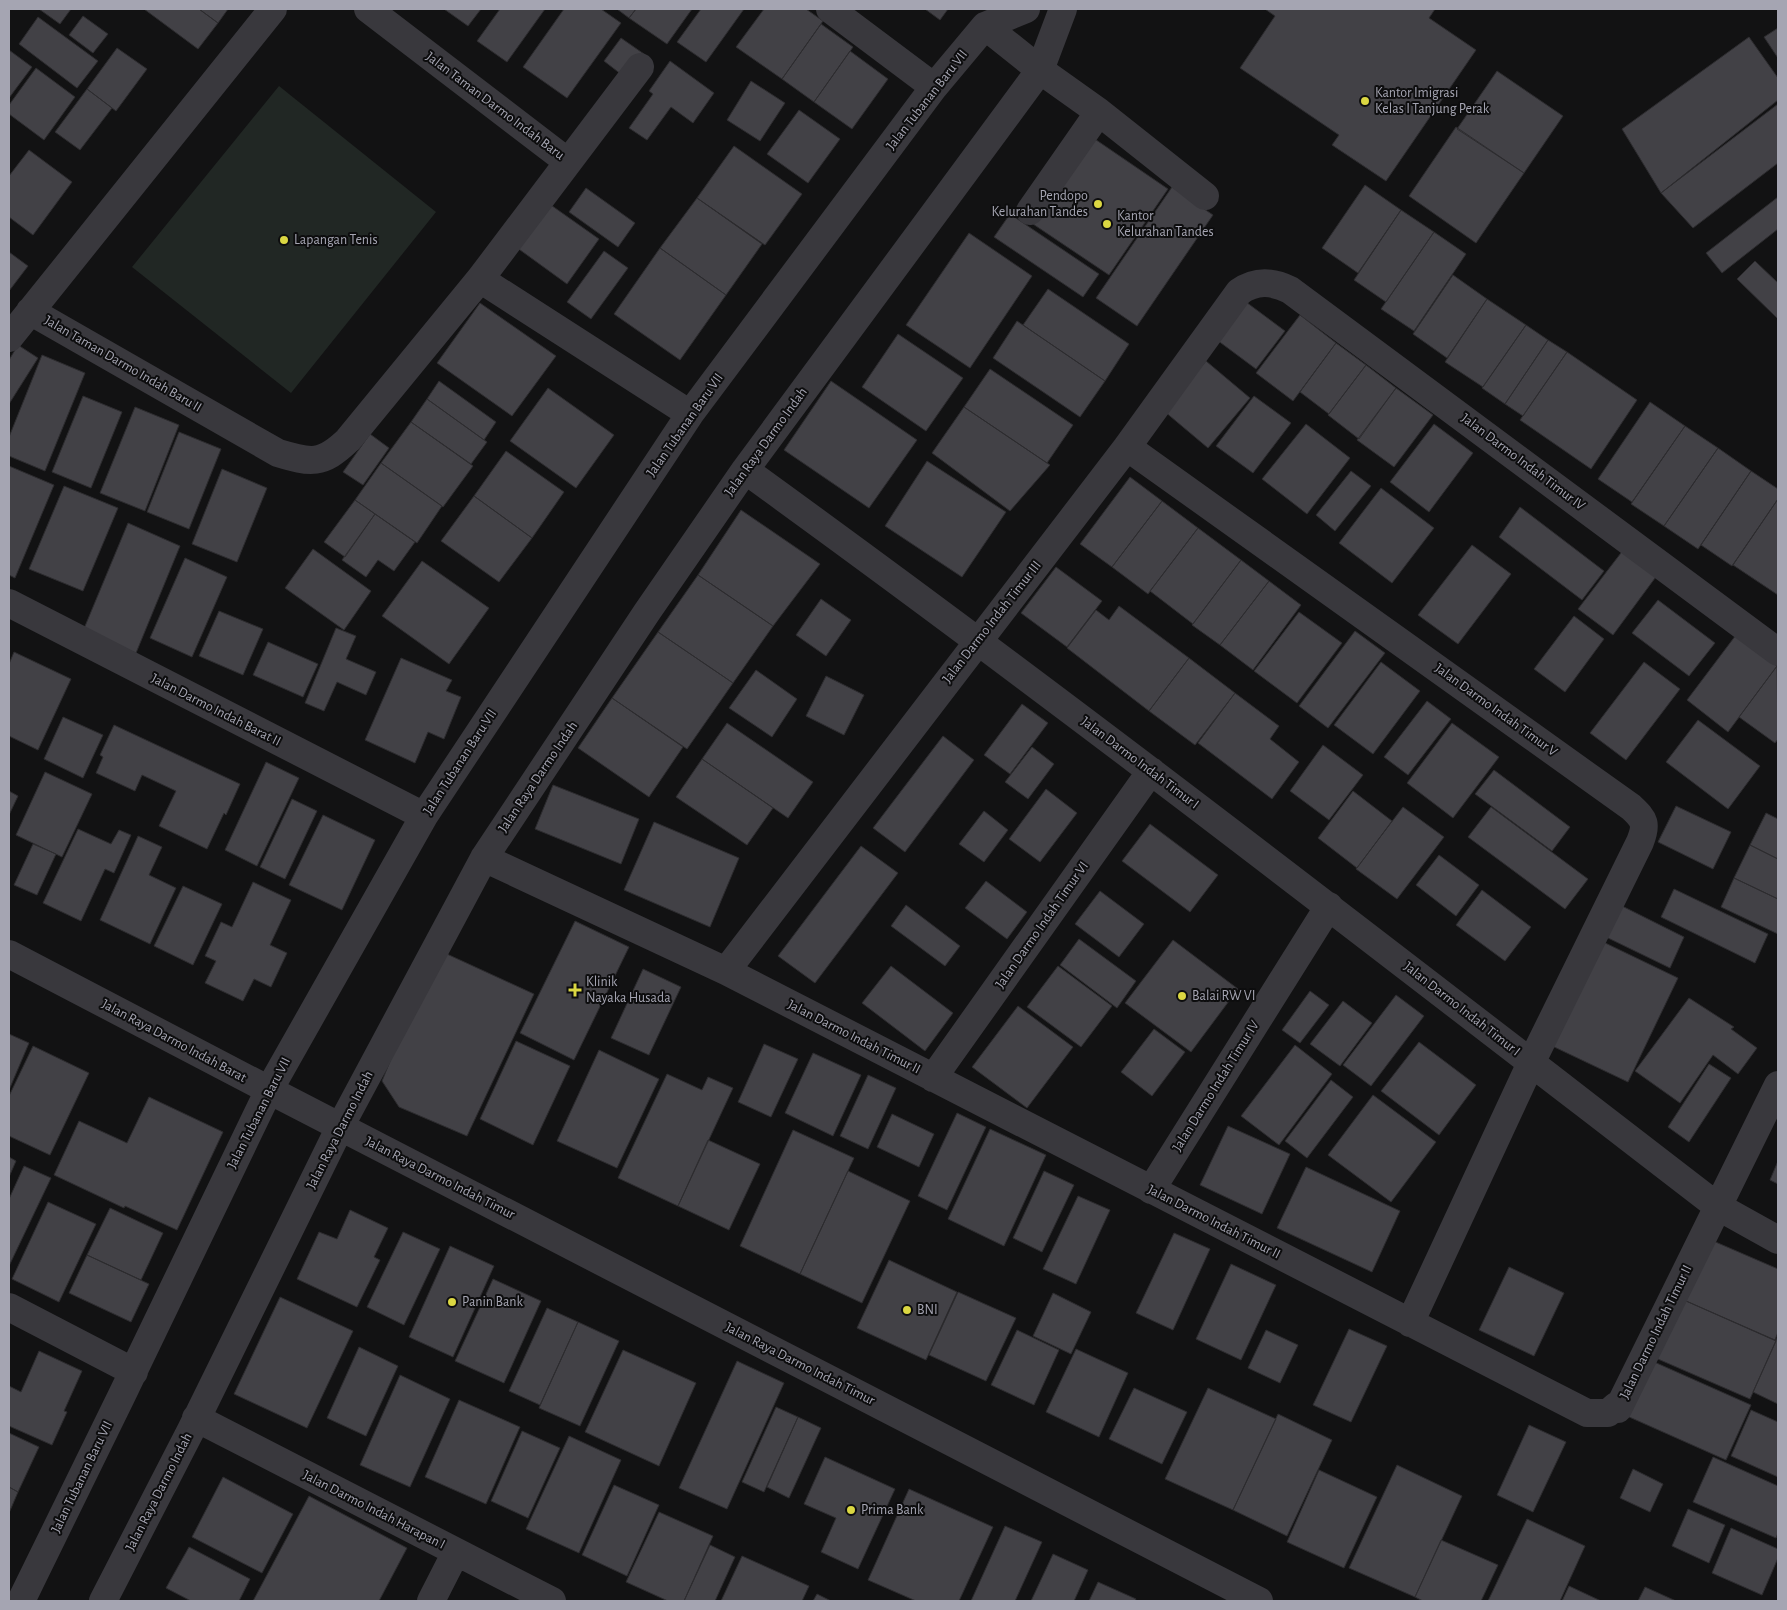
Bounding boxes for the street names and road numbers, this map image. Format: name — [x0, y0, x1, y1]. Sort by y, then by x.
street label: Jalan Tubanan Baru VII — [884, 47, 970, 153]
street label: Jalan Taman Darmo Indah Baru — [423, 50, 567, 162]
street label: Jalan Taman Darmo Indah Baru II — [42, 313, 204, 415]
street label: Jalan Tubanan Baru VII — [644, 371, 726, 479]
street label: Jalan Raya Darmo Indah — [722, 385, 810, 499]
street label: Jalan Darmo Indah Timur IV — [1459, 411, 1588, 513]
street label: Jalan Darmo Indah Timur III — [940, 558, 1044, 686]
street label: Jalan Darmo Indah Timur V — [1432, 661, 1560, 759]
street label: Jalan Darmo Indah Barat II — [149, 671, 283, 749]
street label: Jalan Tubanan Baru VII — [421, 707, 499, 817]
street label: Jalan Darmo Indah Timur I — [1079, 714, 1201, 812]
street label: Jalan Raya Darmo Indah — [496, 719, 580, 835]
street label: Jalan Darmo Indah Timur VI — [993, 859, 1091, 991]
street label: Jalan Darmo Indah Timur I — [1401, 959, 1523, 1059]
street label: Jalan Raya Darmo Indah Barat — [99, 997, 249, 1085]
street label: Jalan Darmo Indah Timur II — [785, 997, 923, 1077]
street label: Jalan Darmo Indah Timur IV — [1170, 1018, 1262, 1154]
street label: Jalan Tubanan Baru VII — [225, 1055, 293, 1171]
street label: Jalan Raya Darmo Indah — [304, 1069, 376, 1191]
street label: Jalan Raya Darmo Indah Timur — [363, 1134, 517, 1222]
street label: Jalan Darmo Indah Timur II — [1145, 1182, 1283, 1262]
street label: Jalan Darmo Indah Timur II — [1617, 1263, 1695, 1401]
street label: Jalan Raya Darmo Indah Timur — [723, 1320, 877, 1408]
street label: Jalan Tubanan Baru VII — [49, 1419, 115, 1535]
street label: Jalan Raya Darmo Indah — [123, 1431, 195, 1553]
street label: Jalan Darmo Indah Harapan I — [301, 1468, 447, 1552]

